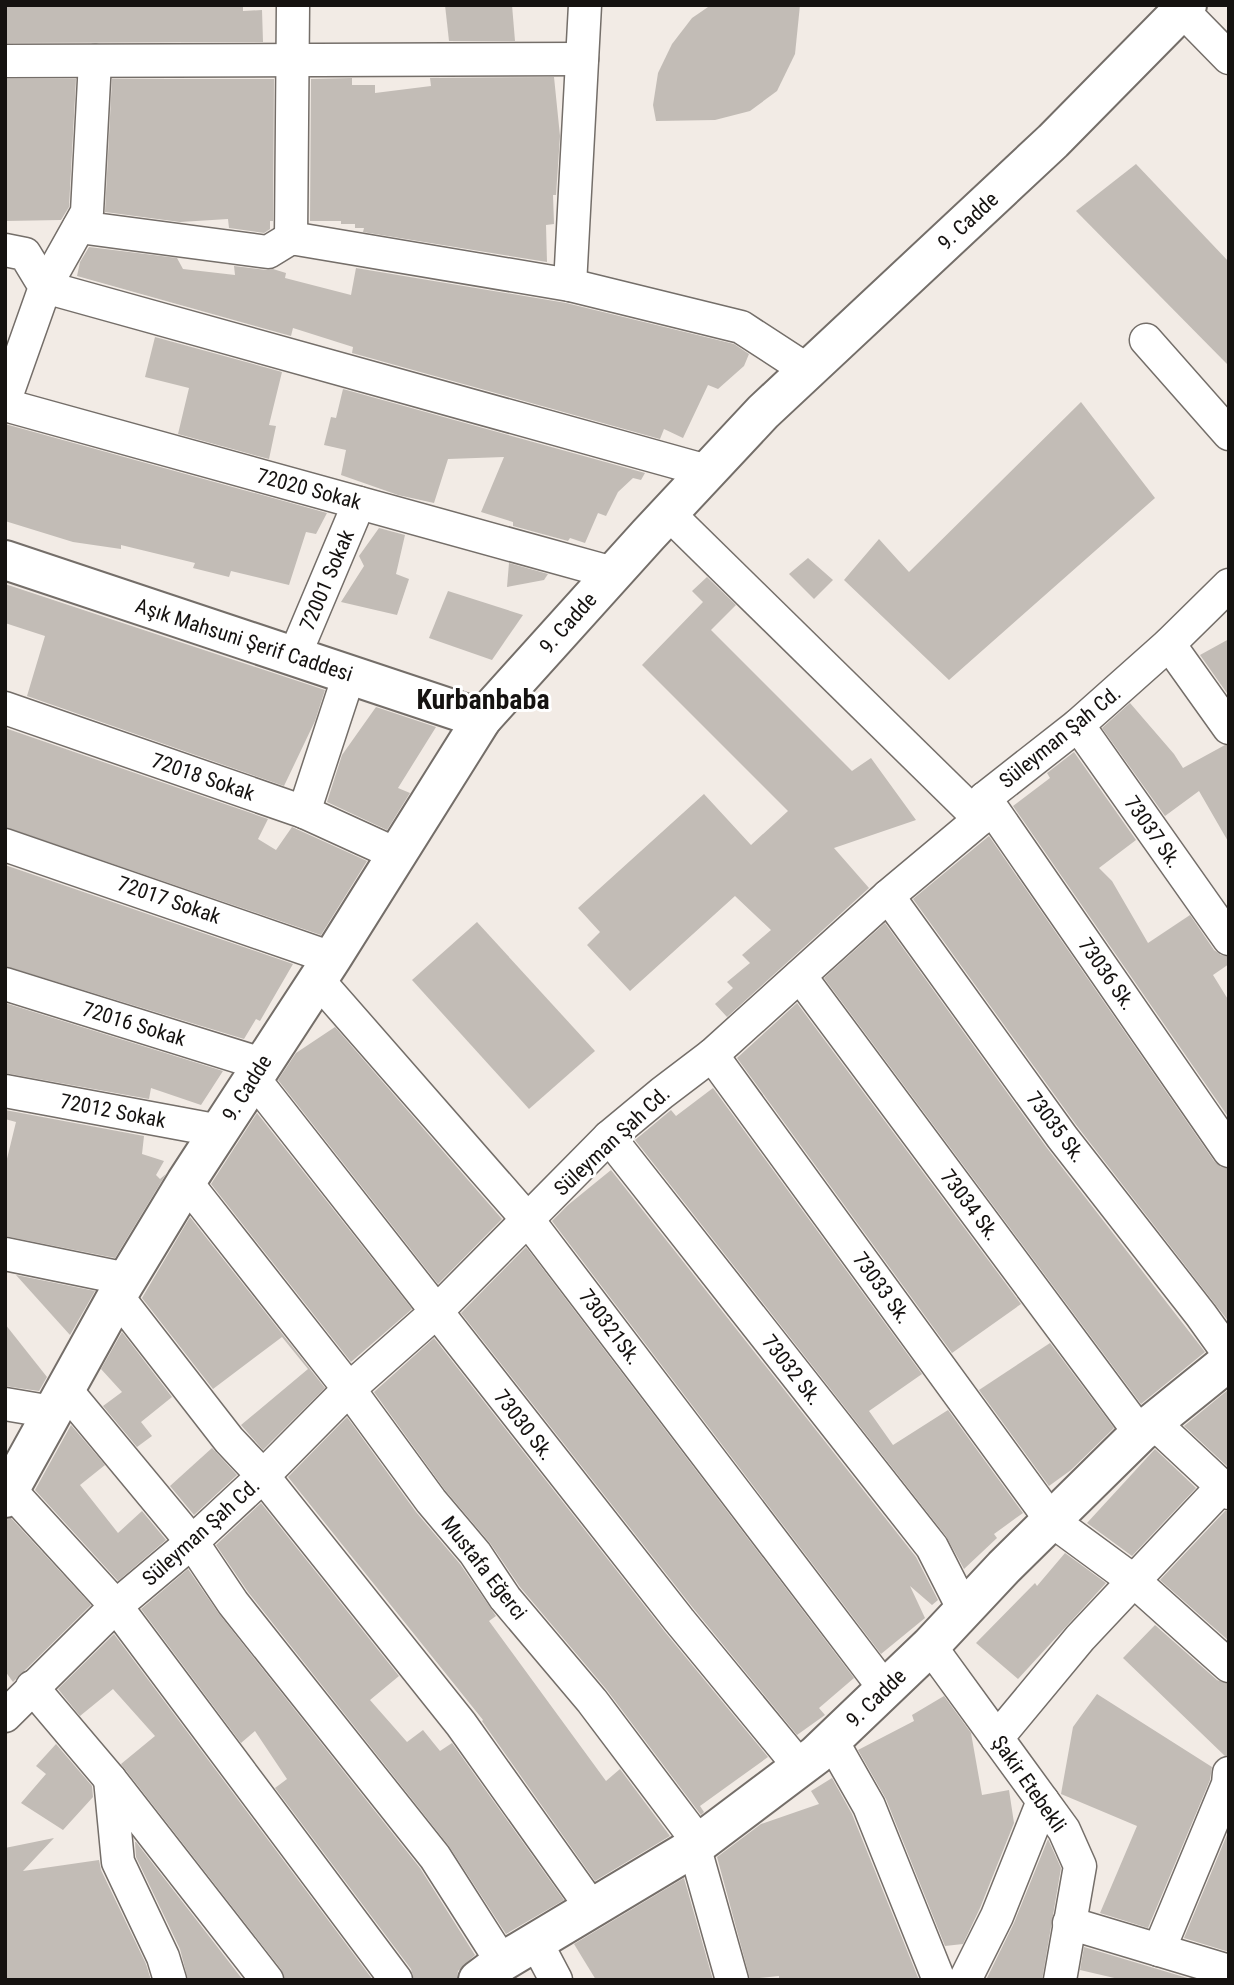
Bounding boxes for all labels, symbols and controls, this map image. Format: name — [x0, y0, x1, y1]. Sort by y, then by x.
street label: 9. Cadde — [933, 187, 1003, 255]
street label: 72020 Sokak — [254, 464, 364, 515]
street label: 72001 Sokak — [295, 526, 359, 634]
street label: 9. Cadde — [535, 588, 602, 658]
street label: Aşık Mahsuni Şerif Caddesi — [132, 594, 356, 686]
street label: Süleyman Şah Cd. — [995, 681, 1125, 793]
district label: Kurbanbaba — [416, 683, 550, 716]
street label: 72018 Sokak — [148, 748, 258, 806]
street label: 73037 Sk. — [1119, 791, 1187, 873]
street label: 72017 Sokak — [114, 871, 224, 929]
street label: 73036 Sk. — [1073, 933, 1141, 1015]
street label: 72016 Sokak — [79, 997, 189, 1051]
street label: 9. Cadde — [217, 1050, 277, 1125]
street label: Süleyman Şah Cd. — [549, 1081, 675, 1201]
street label: 73035 Sk. — [1022, 1087, 1090, 1167]
street label: 72012 Sokak — [58, 1089, 168, 1133]
street label: 73034 Sk. — [936, 1165, 1004, 1245]
street label: 73033 Sk. — [848, 1248, 916, 1328]
street label: 730321Sk. — [574, 1285, 646, 1369]
street label: 73032 Sk. — [757, 1330, 827, 1410]
street label: 73030 Sk. — [489, 1385, 559, 1465]
street label: Süleyman Şah Cd. — [138, 1473, 264, 1591]
street label: Mustafa Eğerci — [436, 1512, 532, 1624]
street label: 9. Cadde — [841, 1664, 911, 1732]
street label: Şakir Etebekli — [987, 1731, 1071, 1837]

